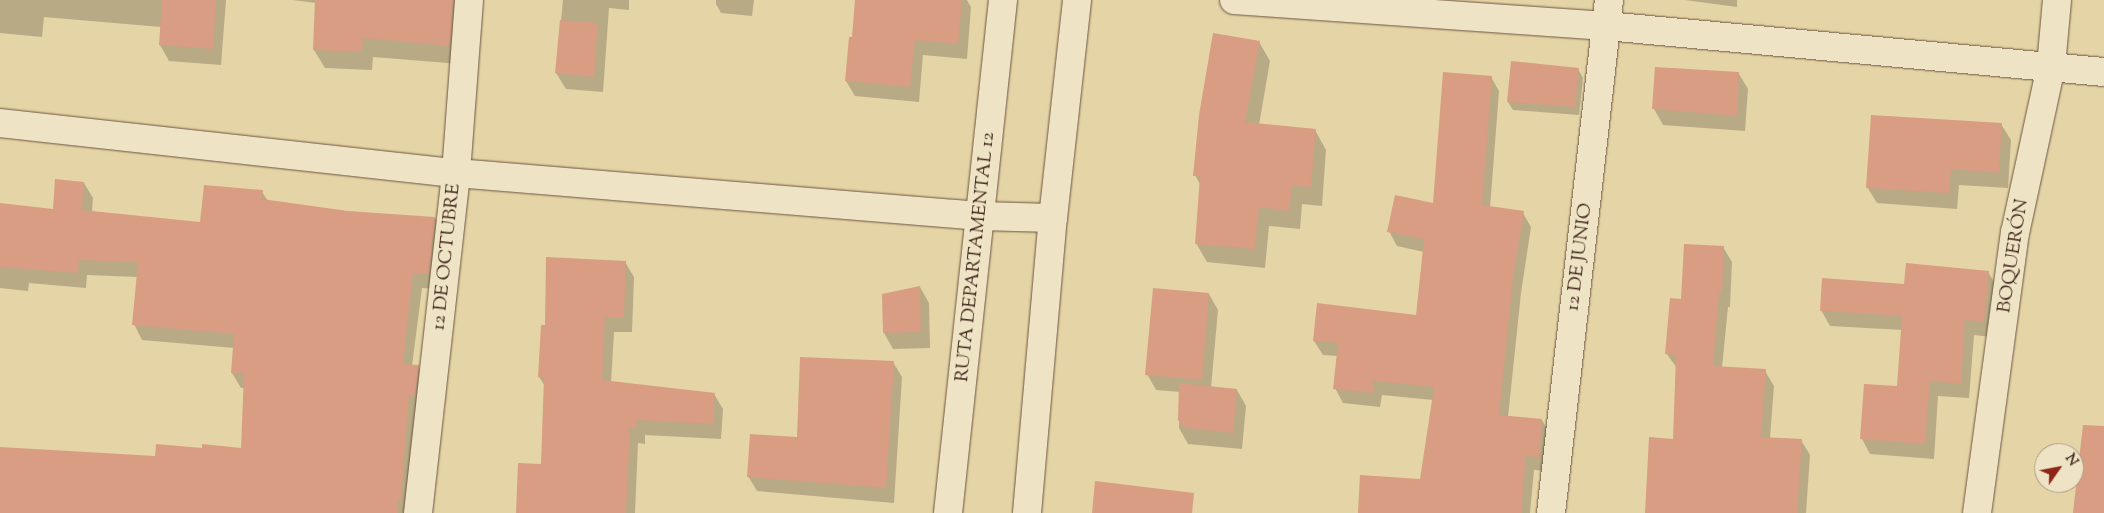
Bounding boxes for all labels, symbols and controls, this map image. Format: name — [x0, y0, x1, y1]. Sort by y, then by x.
street label: RUTA DEPARTAMENTAL 12 — [952, 131, 1000, 383]
street label: 12 DE OCTUBRE — [428, 182, 466, 332]
street label: BOQUERÓN — [1994, 197, 2034, 315]
street label: 12 DE JUNIO — [1562, 202, 1598, 312]
north arrow — [2034, 443, 2084, 493]
text: N — [2059, 450, 2082, 471]

